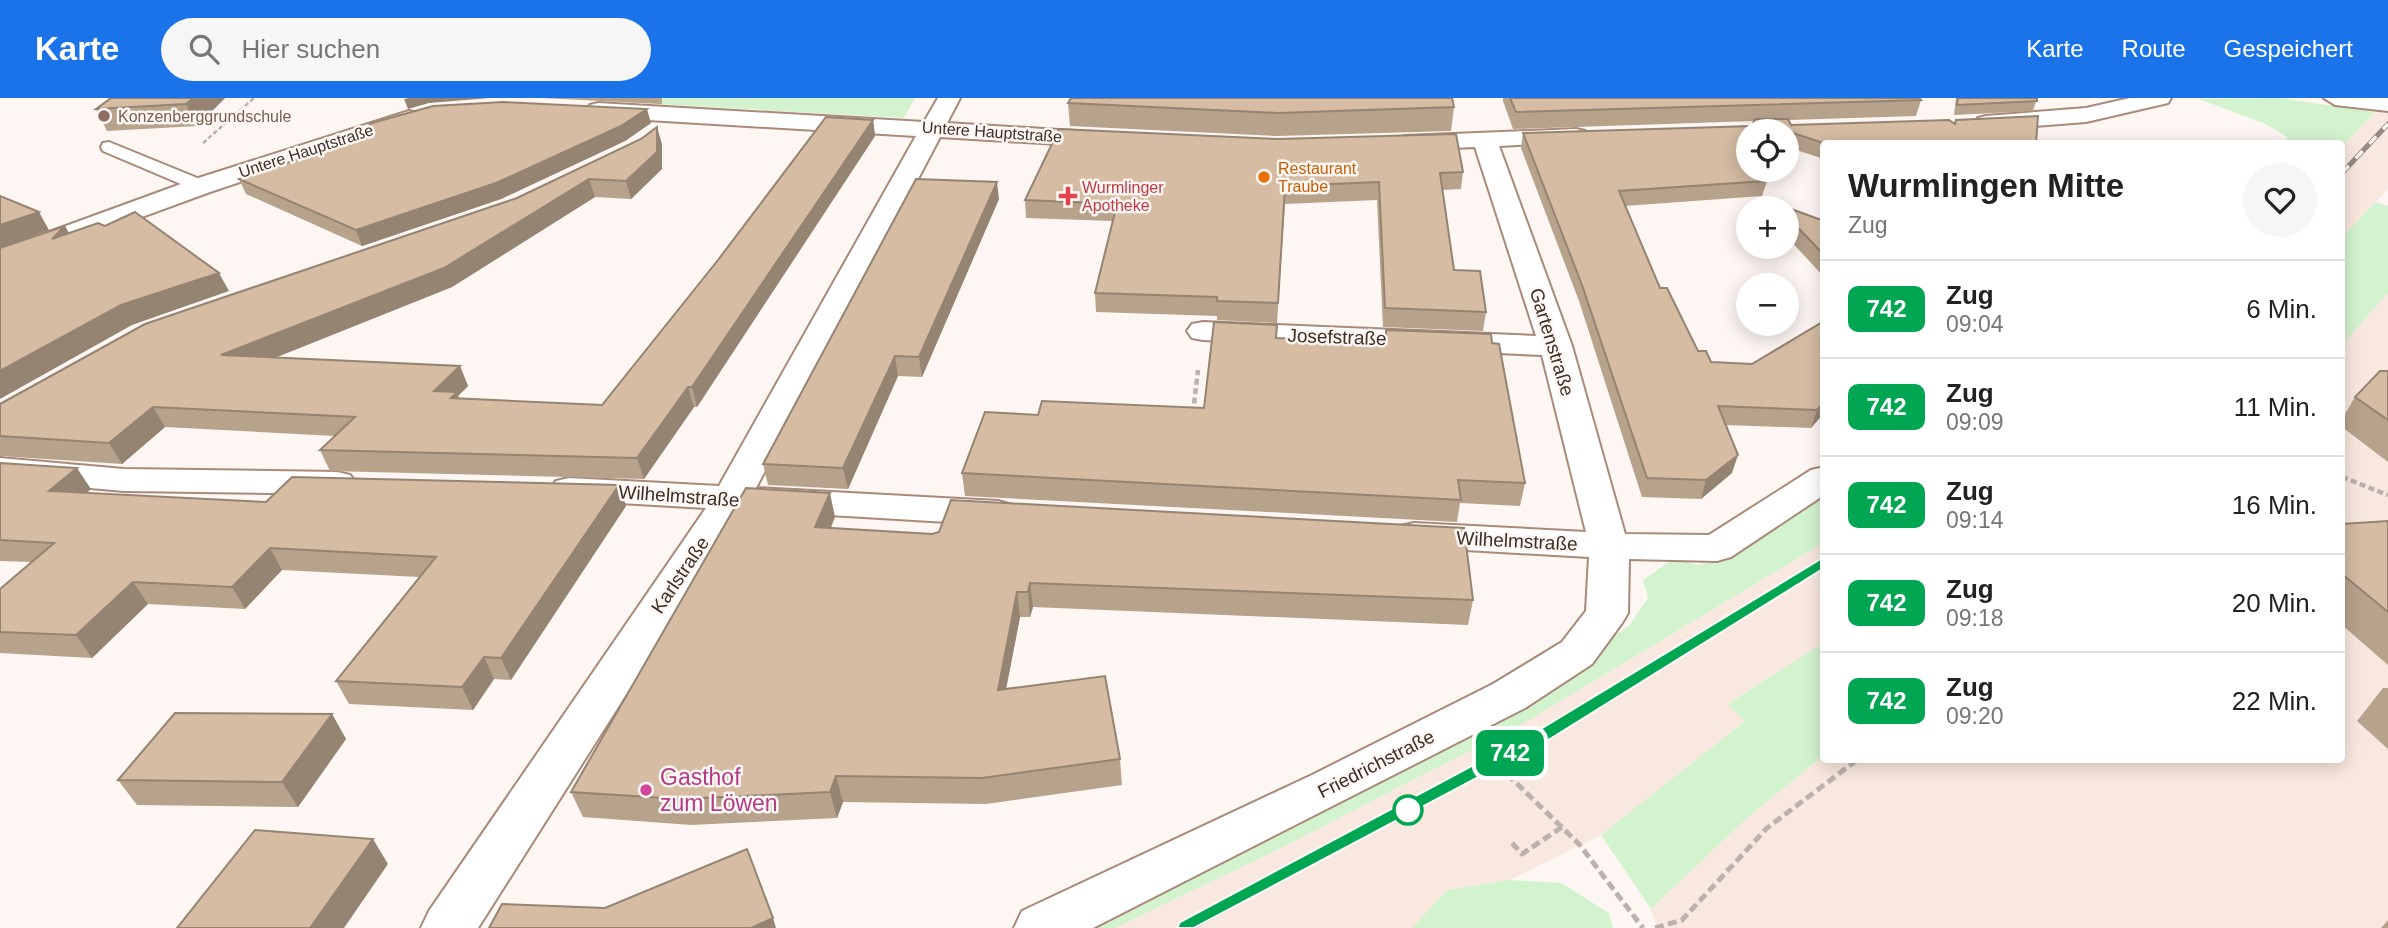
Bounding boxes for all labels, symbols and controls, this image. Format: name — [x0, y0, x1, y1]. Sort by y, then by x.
search box — [161, 18, 651, 81]
text: Karte — [35, 30, 119, 67]
icon: search — [185, 30, 223, 68]
text: Hier suchen — [241, 34, 380, 64]
text: Karte — [2026, 35, 2084, 62]
text: Route — [2122, 35, 2186, 62]
text: Gespeichert — [2224, 35, 2353, 62]
marker: Konzenberggrundschule — [96, 108, 112, 124]
place label: Konzenberggrundschule — [118, 108, 292, 125]
street label: Untere Hauptstraße — [921, 119, 1063, 145]
map controls — [1736, 119, 1799, 336]
button: locate — [1736, 119, 1799, 182]
street label: Untere Hauptstraße — [237, 121, 376, 181]
place label: Restaurant Traube — [1278, 160, 1357, 195]
button: heart — [2243, 163, 2317, 237]
text: Wurmlingen Mitte — [1848, 167, 2124, 204]
marker: Restaurant Traube — [1256, 169, 1272, 185]
place label: Wurmlinger Apotheke — [1082, 179, 1164, 214]
marker: Wurmlinger Apotheke — [1060, 188, 1076, 204]
button: + — [1736, 196, 1799, 259]
text: Zug — [1848, 212, 1888, 238]
button: − — [1736, 273, 1799, 336]
text: Zug — [1946, 280, 1994, 310]
street label: Gartenstraße — [1526, 285, 1578, 399]
text: 6 Min. — [2246, 294, 2317, 324]
text: 742 — [1866, 295, 1907, 322]
text: 09:04 — [1946, 311, 2004, 337]
street label: Josefstraße — [1287, 325, 1387, 349]
text: Zug — [1946, 378, 1994, 408]
text: 11 Min. — [2234, 392, 2317, 422]
text: 742 — [1866, 393, 1907, 420]
text: 09:09 — [1946, 409, 2004, 435]
text: Zug — [1946, 476, 1994, 506]
street label: Wilhelmstraße — [618, 481, 740, 511]
text: 16 Min. — [2232, 490, 2317, 520]
text: 742 — [1866, 491, 1907, 518]
text: 09:14 — [1946, 507, 2004, 533]
street label: Wilhelmstraße — [1456, 527, 1578, 555]
street label: Karlstraße — [647, 533, 713, 617]
text: Zug — [1946, 574, 1994, 604]
text: 20 Min. — [2232, 588, 2317, 618]
text: 742 — [1866, 589, 1907, 616]
text: 09:18 — [1946, 605, 2004, 631]
text: Zug — [1946, 672, 1994, 702]
text: 22 Min. — [2232, 686, 2317, 716]
text: 742 — [1866, 687, 1907, 714]
text: 09:20 — [1946, 703, 2004, 729]
street label: Friedrichstraße — [1314, 726, 1438, 802]
line badge: 742 — [1470, 730, 1550, 776]
text: 742 — [1490, 739, 1530, 766]
place label: Gasthof zum Löwen — [660, 764, 778, 816]
marker: Gasthof zum Löwen — [638, 782, 654, 798]
unlabelled marker — [1393, 795, 1423, 825]

